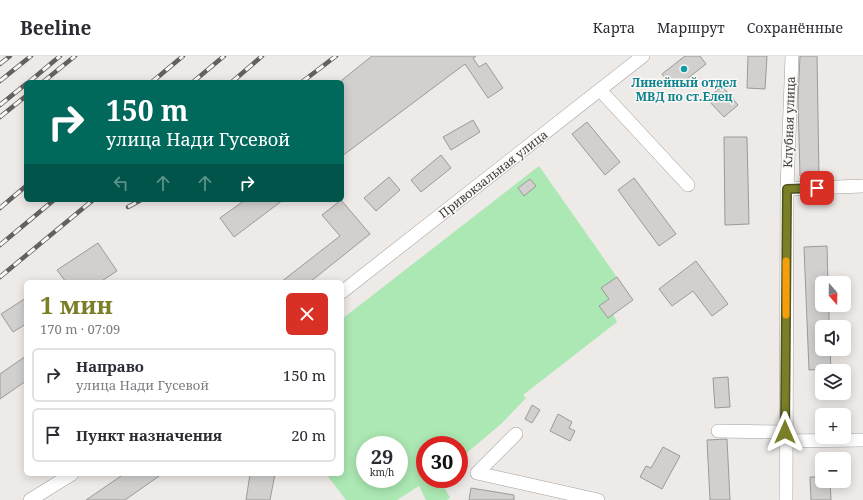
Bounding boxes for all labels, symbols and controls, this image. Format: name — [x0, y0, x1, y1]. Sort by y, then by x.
text: Beeline — [20, 15, 91, 41]
text: Карта — [593, 18, 635, 37]
text: Маршрут — [657, 18, 725, 37]
text: Сохранённые — [747, 18, 843, 37]
marker: Линейный отдел МВД по ст.Елец — [679, 64, 689, 74]
place label: Линейный отдел МВД по ст.Елец — [631, 74, 737, 105]
street label: Клубная улица — [779, 76, 799, 168]
text: 150 m — [106, 91, 188, 129]
icon: right — [40, 96, 92, 148]
street label: Привокзальная улица — [435, 126, 551, 222]
text: улица Нади Гусевой — [106, 127, 290, 151]
pin — [800, 171, 834, 205]
icon: left — [110, 172, 132, 194]
icon: ahead — [152, 172, 174, 194]
icon: ahead — [194, 172, 216, 194]
icon: right — [236, 172, 258, 194]
icon: arrive — [806, 177, 828, 199]
north arrow — [815, 276, 851, 312]
map controls — [815, 276, 851, 488]
text: 1 мин — [40, 288, 113, 321]
button: close — [286, 293, 328, 335]
text: 170 m · 07:09 — [40, 320, 120, 338]
button: sound — [815, 320, 851, 356]
text: Направо — [76, 356, 144, 376]
icon: right — [42, 364, 64, 386]
button: layers — [815, 364, 851, 400]
text: 150 m — [283, 365, 326, 385]
text: улица Нади Гусевой — [76, 376, 209, 394]
button: + — [815, 408, 851, 444]
position arrow — [764, 411, 806, 453]
icon: arrive — [42, 424, 64, 446]
text: Пункт назначения — [76, 425, 222, 445]
text: 20 m — [291, 425, 326, 445]
speed limit sign: 30 — [416, 436, 468, 488]
text: 29 — [371, 443, 393, 470]
button: − — [815, 452, 851, 488]
text: km/h — [370, 465, 394, 479]

